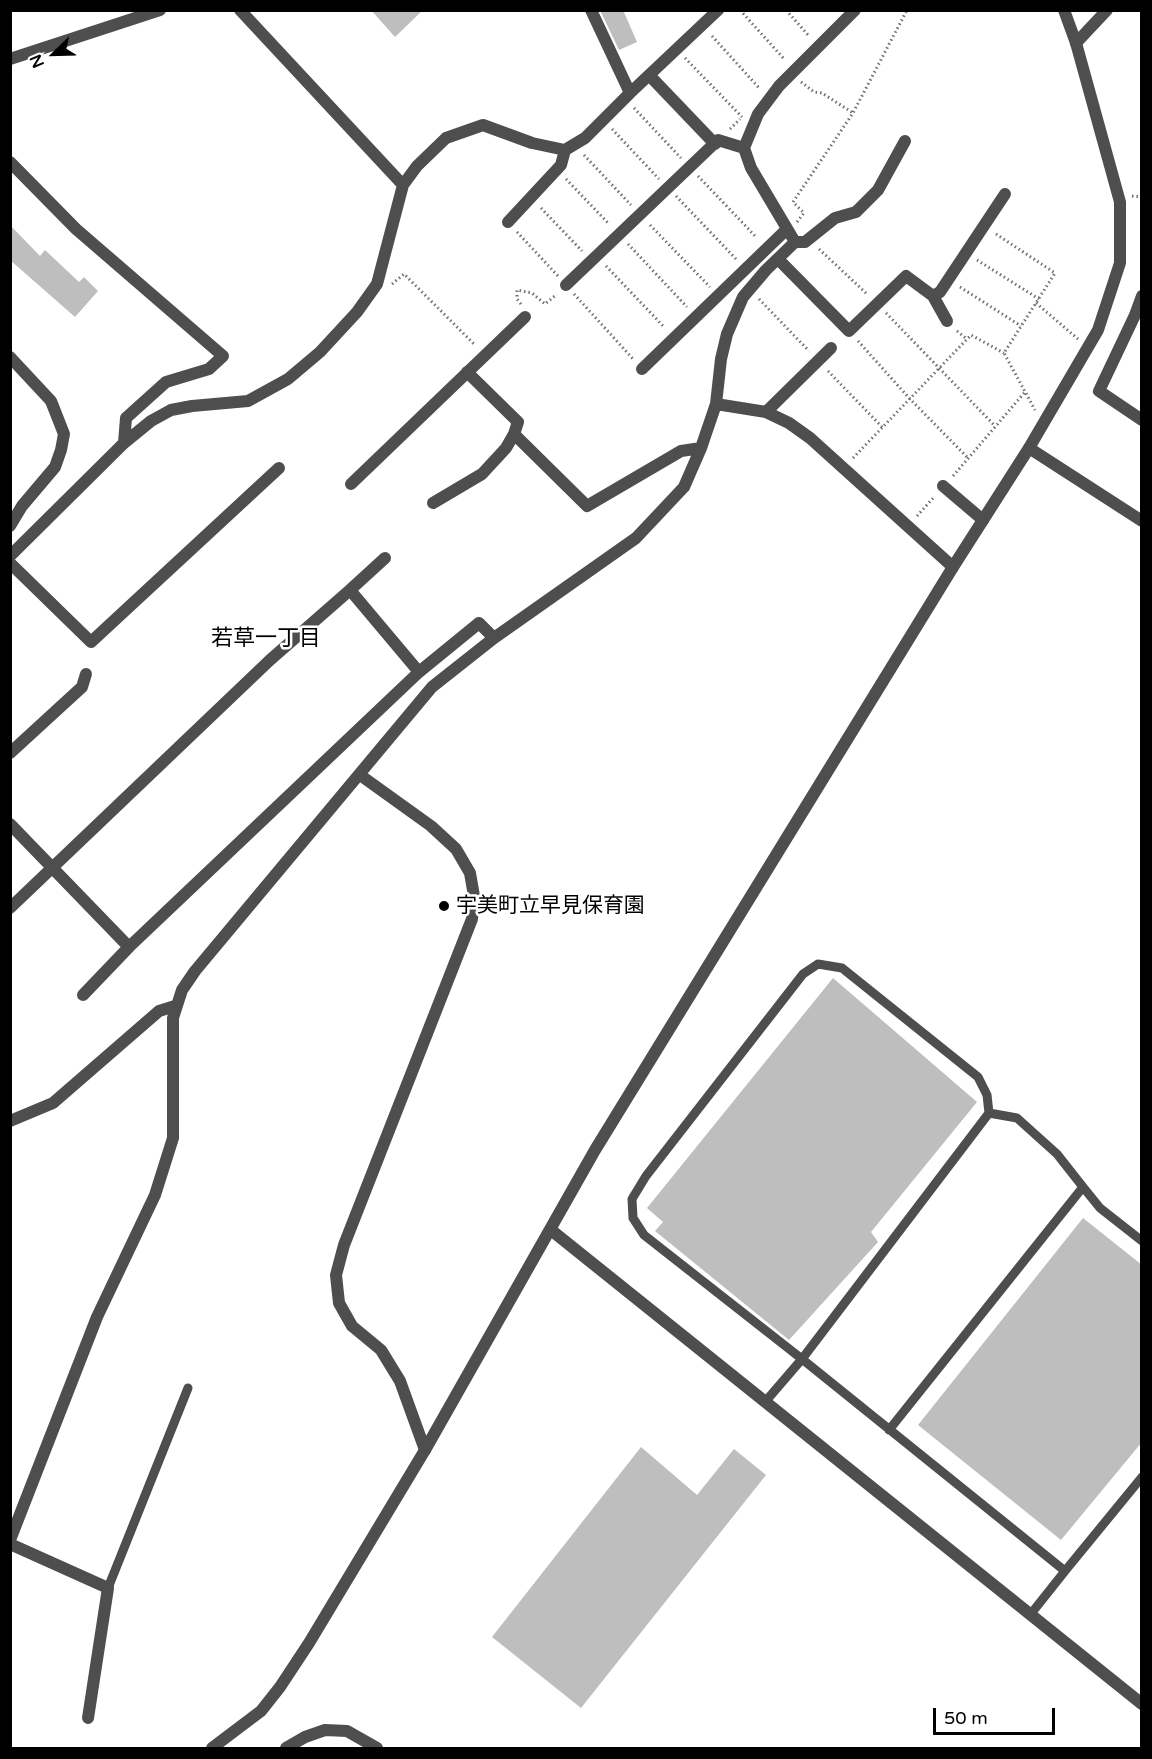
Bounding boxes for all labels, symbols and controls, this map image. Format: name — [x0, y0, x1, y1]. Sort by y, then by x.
north arrow — [24, 24, 84, 84]
text: N — [26, 51, 49, 71]
district label: 若草一丁目 — [211, 626, 321, 652]
place label: 宇美町立早見保育園 — [456, 893, 645, 919]
marker: 宇美町立早見保育園 — [437, 899, 451, 913]
scale bar — [936, 1696, 1058, 1734]
text: 50 m — [944, 1707, 988, 1729]

